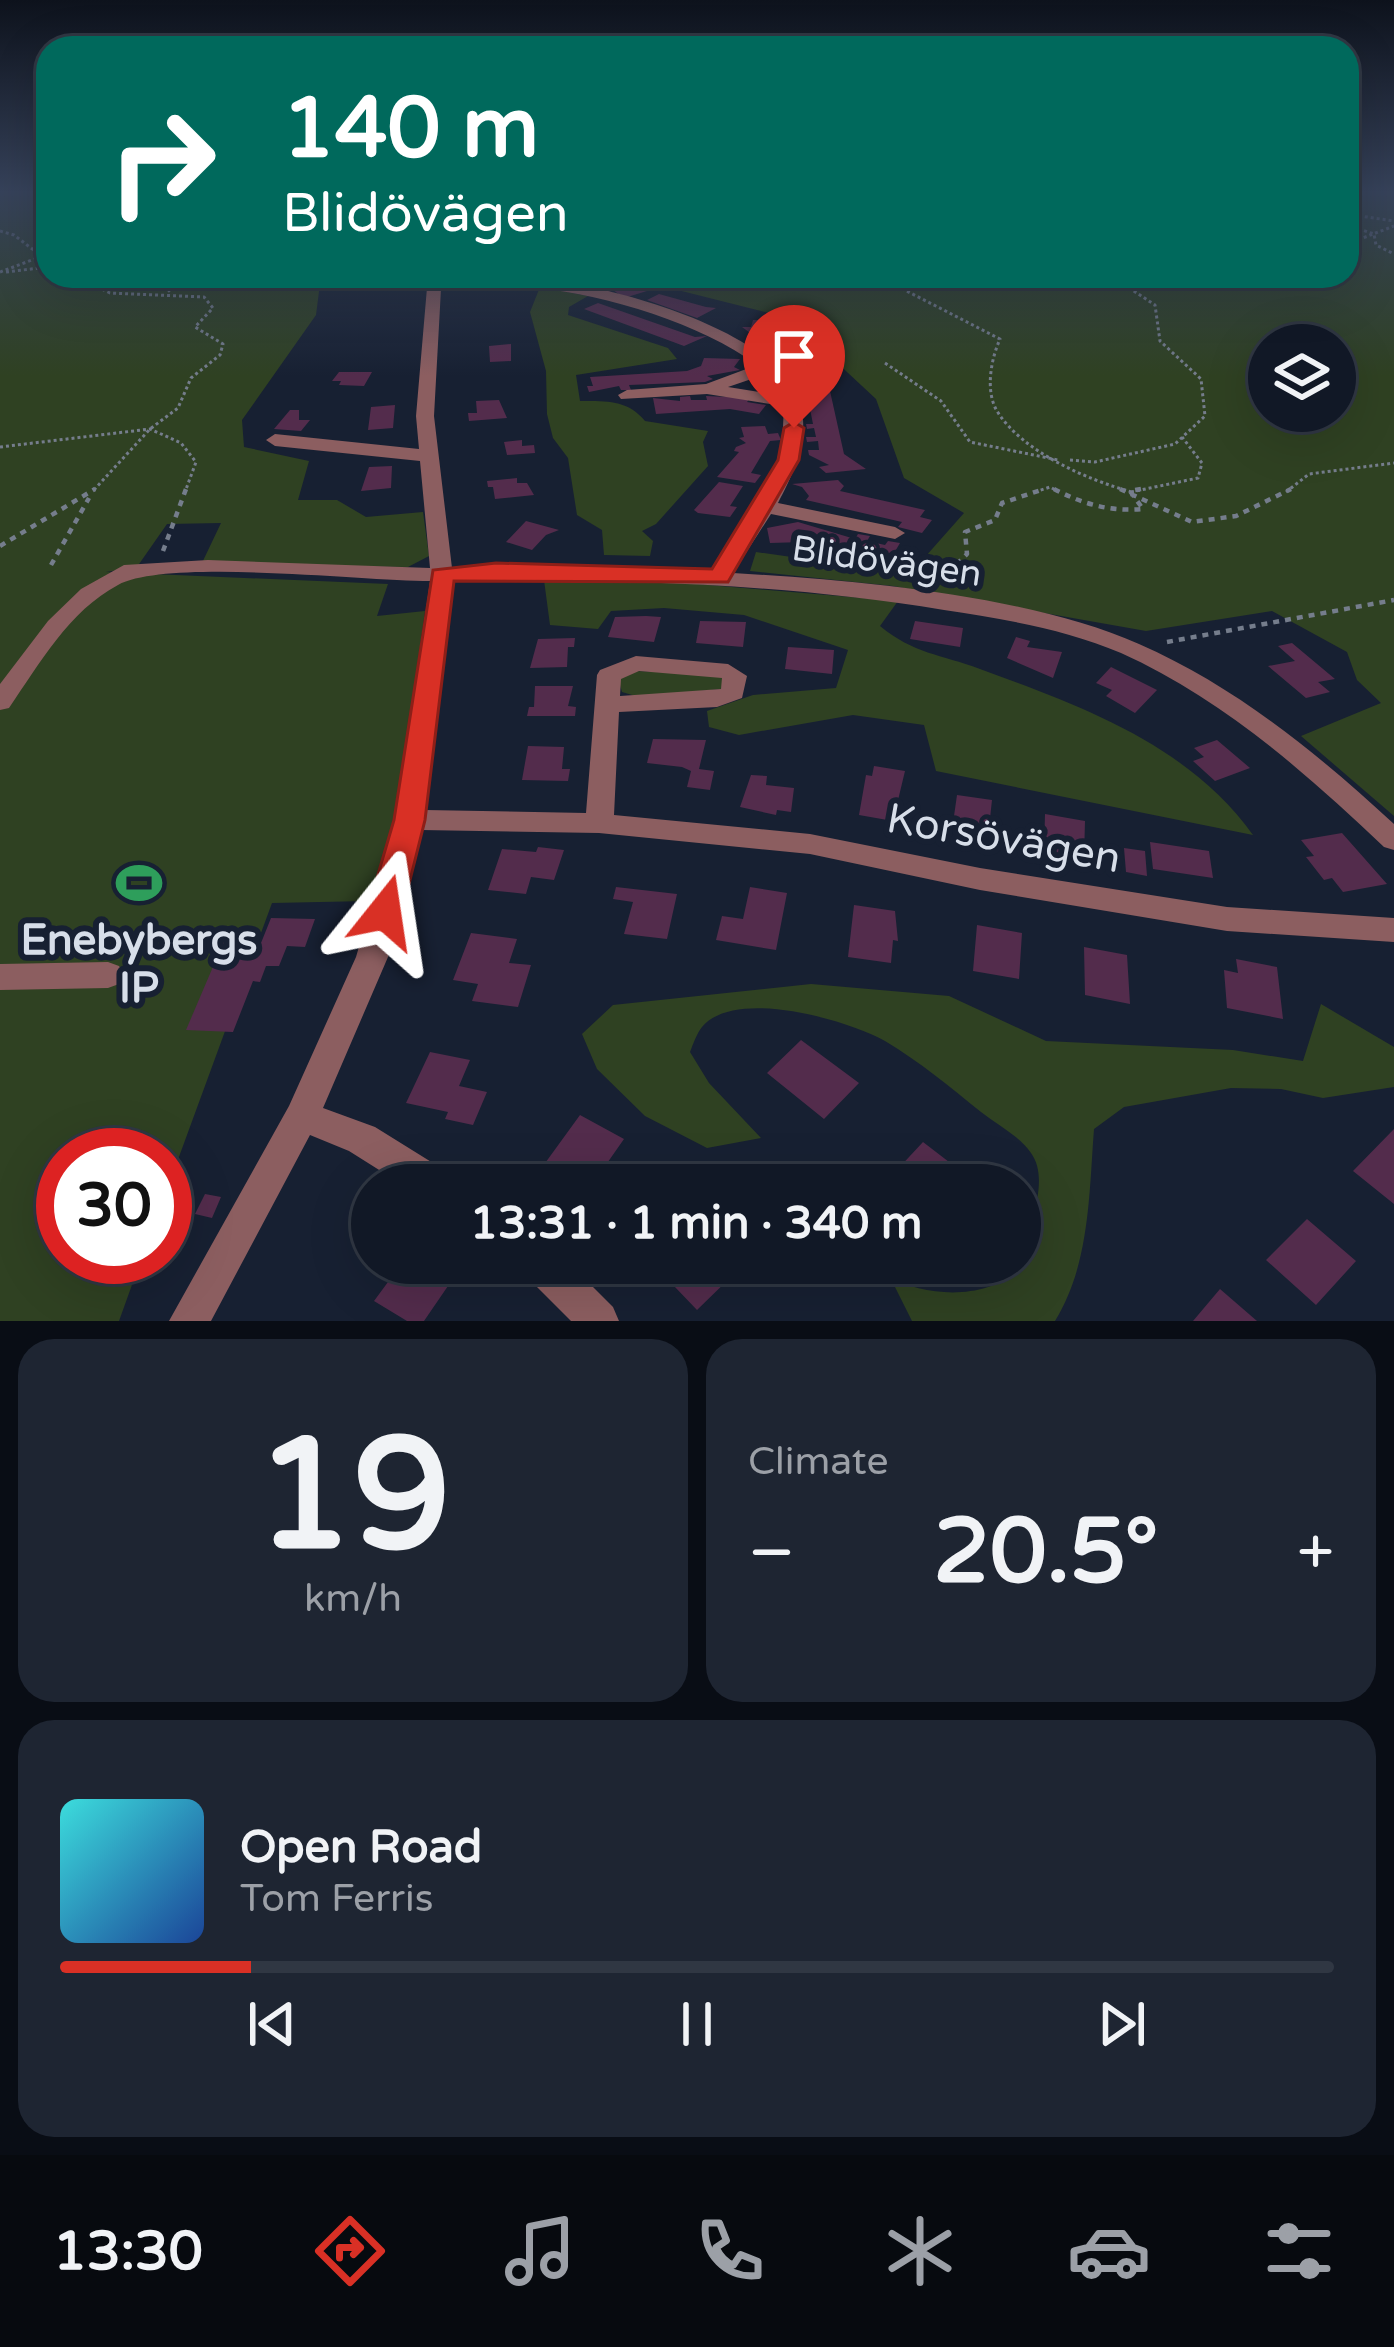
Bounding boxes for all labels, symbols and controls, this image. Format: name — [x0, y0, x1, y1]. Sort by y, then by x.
text: 140 m — [282, 79, 539, 180]
icon: right — [84, 84, 240, 240]
text: Blidövägen — [282, 181, 569, 246]
pin — [743, 305, 845, 428]
icon: arrive — [761, 323, 827, 389]
map controls — [1248, 324, 1356, 432]
button: layers — [1248, 324, 1356, 432]
street label: Blidövägen — [789, 527, 984, 596]
street label: Korsövägen — [883, 793, 1125, 884]
position arrow — [322, 849, 448, 975]
sports icon: Enebybergs IP — [114, 858, 164, 908]
place label: Enebybergs IP — [20, 915, 258, 1014]
speed limit sign: 30 — [36, 1128, 192, 1284]
text: 13:31 · 1 min · 340 m — [470, 1197, 922, 1251]
text: 19 — [255, 1403, 451, 1591]
text: Climate — [748, 1438, 888, 1485]
text: 20.5° — [933, 1498, 1159, 1607]
text: − — [748, 1513, 795, 1593]
text: + — [1297, 1513, 1334, 1593]
text: km/h — [304, 1575, 402, 1622]
text: Open Road — [240, 1821, 482, 1875]
text: Tom Ferris — [240, 1875, 433, 1922]
icon: previous — [239, 1991, 305, 2057]
icon: pause — [664, 1991, 730, 2057]
icon: next — [1089, 1991, 1155, 2057]
icon: directions — [308, 2209, 392, 2293]
icon: music — [498, 2209, 582, 2293]
icon: phone — [688, 2209, 772, 2293]
icon: climate — [878, 2209, 962, 2293]
icon: car — [1067, 2209, 1151, 2293]
icon: filters — [1257, 2209, 1341, 2293]
text: 13:30 — [53, 2219, 203, 2284]

